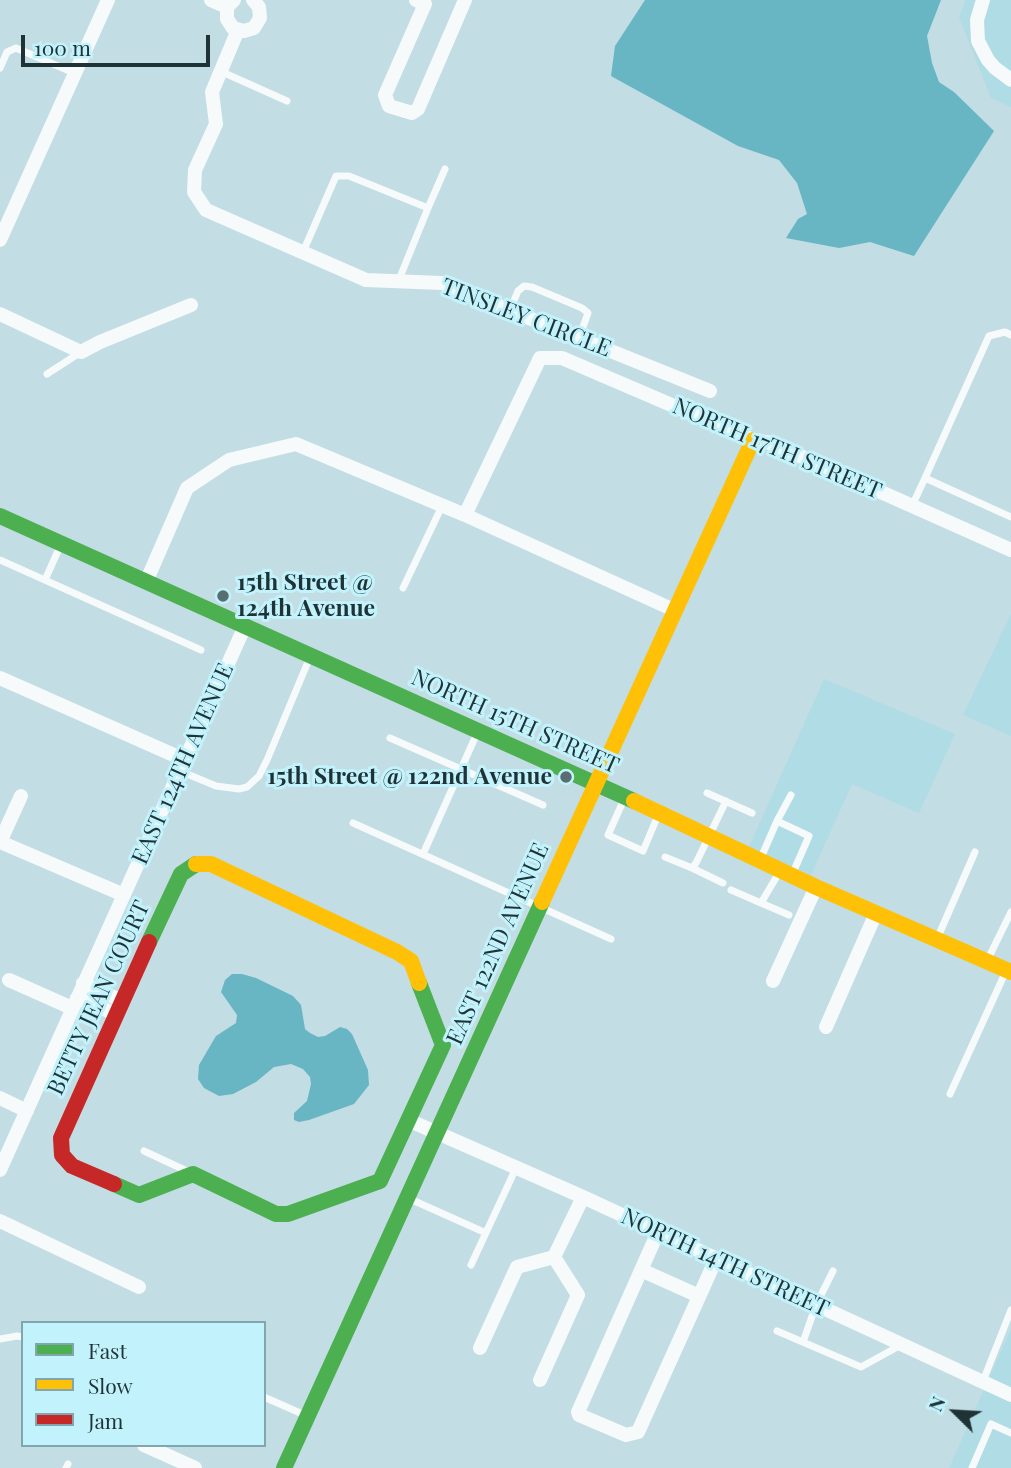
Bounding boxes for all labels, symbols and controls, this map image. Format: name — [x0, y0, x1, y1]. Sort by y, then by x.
scale bar — [24, 21, 214, 65]
text: 100 m — [34, 33, 91, 61]
street label: TINSLEY CIRCLE — [437, 273, 615, 363]
street label: NORTH 17TH STREET — [668, 392, 886, 506]
place label: 15th Street @ 124th Avenue — [237, 569, 375, 623]
marker: 15th Street @ 124th Avenue — [215, 588, 231, 604]
street label: EAST 124TH AVENUE — [126, 659, 240, 869]
street label: NORTH 15TH STREET — [407, 664, 623, 780]
place label: 15th Street @ 122nd Avenue — [267, 763, 552, 791]
marker: 15th Street @ 122nd Avenue — [558, 769, 574, 785]
street label: EAST 122ND AVENUE — [441, 839, 555, 1049]
street label: BETTY JEAN COURT — [42, 897, 156, 1099]
street label: NORTH 14TH STREET — [617, 1203, 833, 1323]
legend — [21, 1321, 266, 1447]
text: Fast — [88, 1336, 127, 1364]
text: Slow — [88, 1371, 133, 1399]
north arrow — [920, 1377, 990, 1447]
text: N — [921, 1392, 950, 1415]
text: Jam — [88, 1406, 124, 1434]

